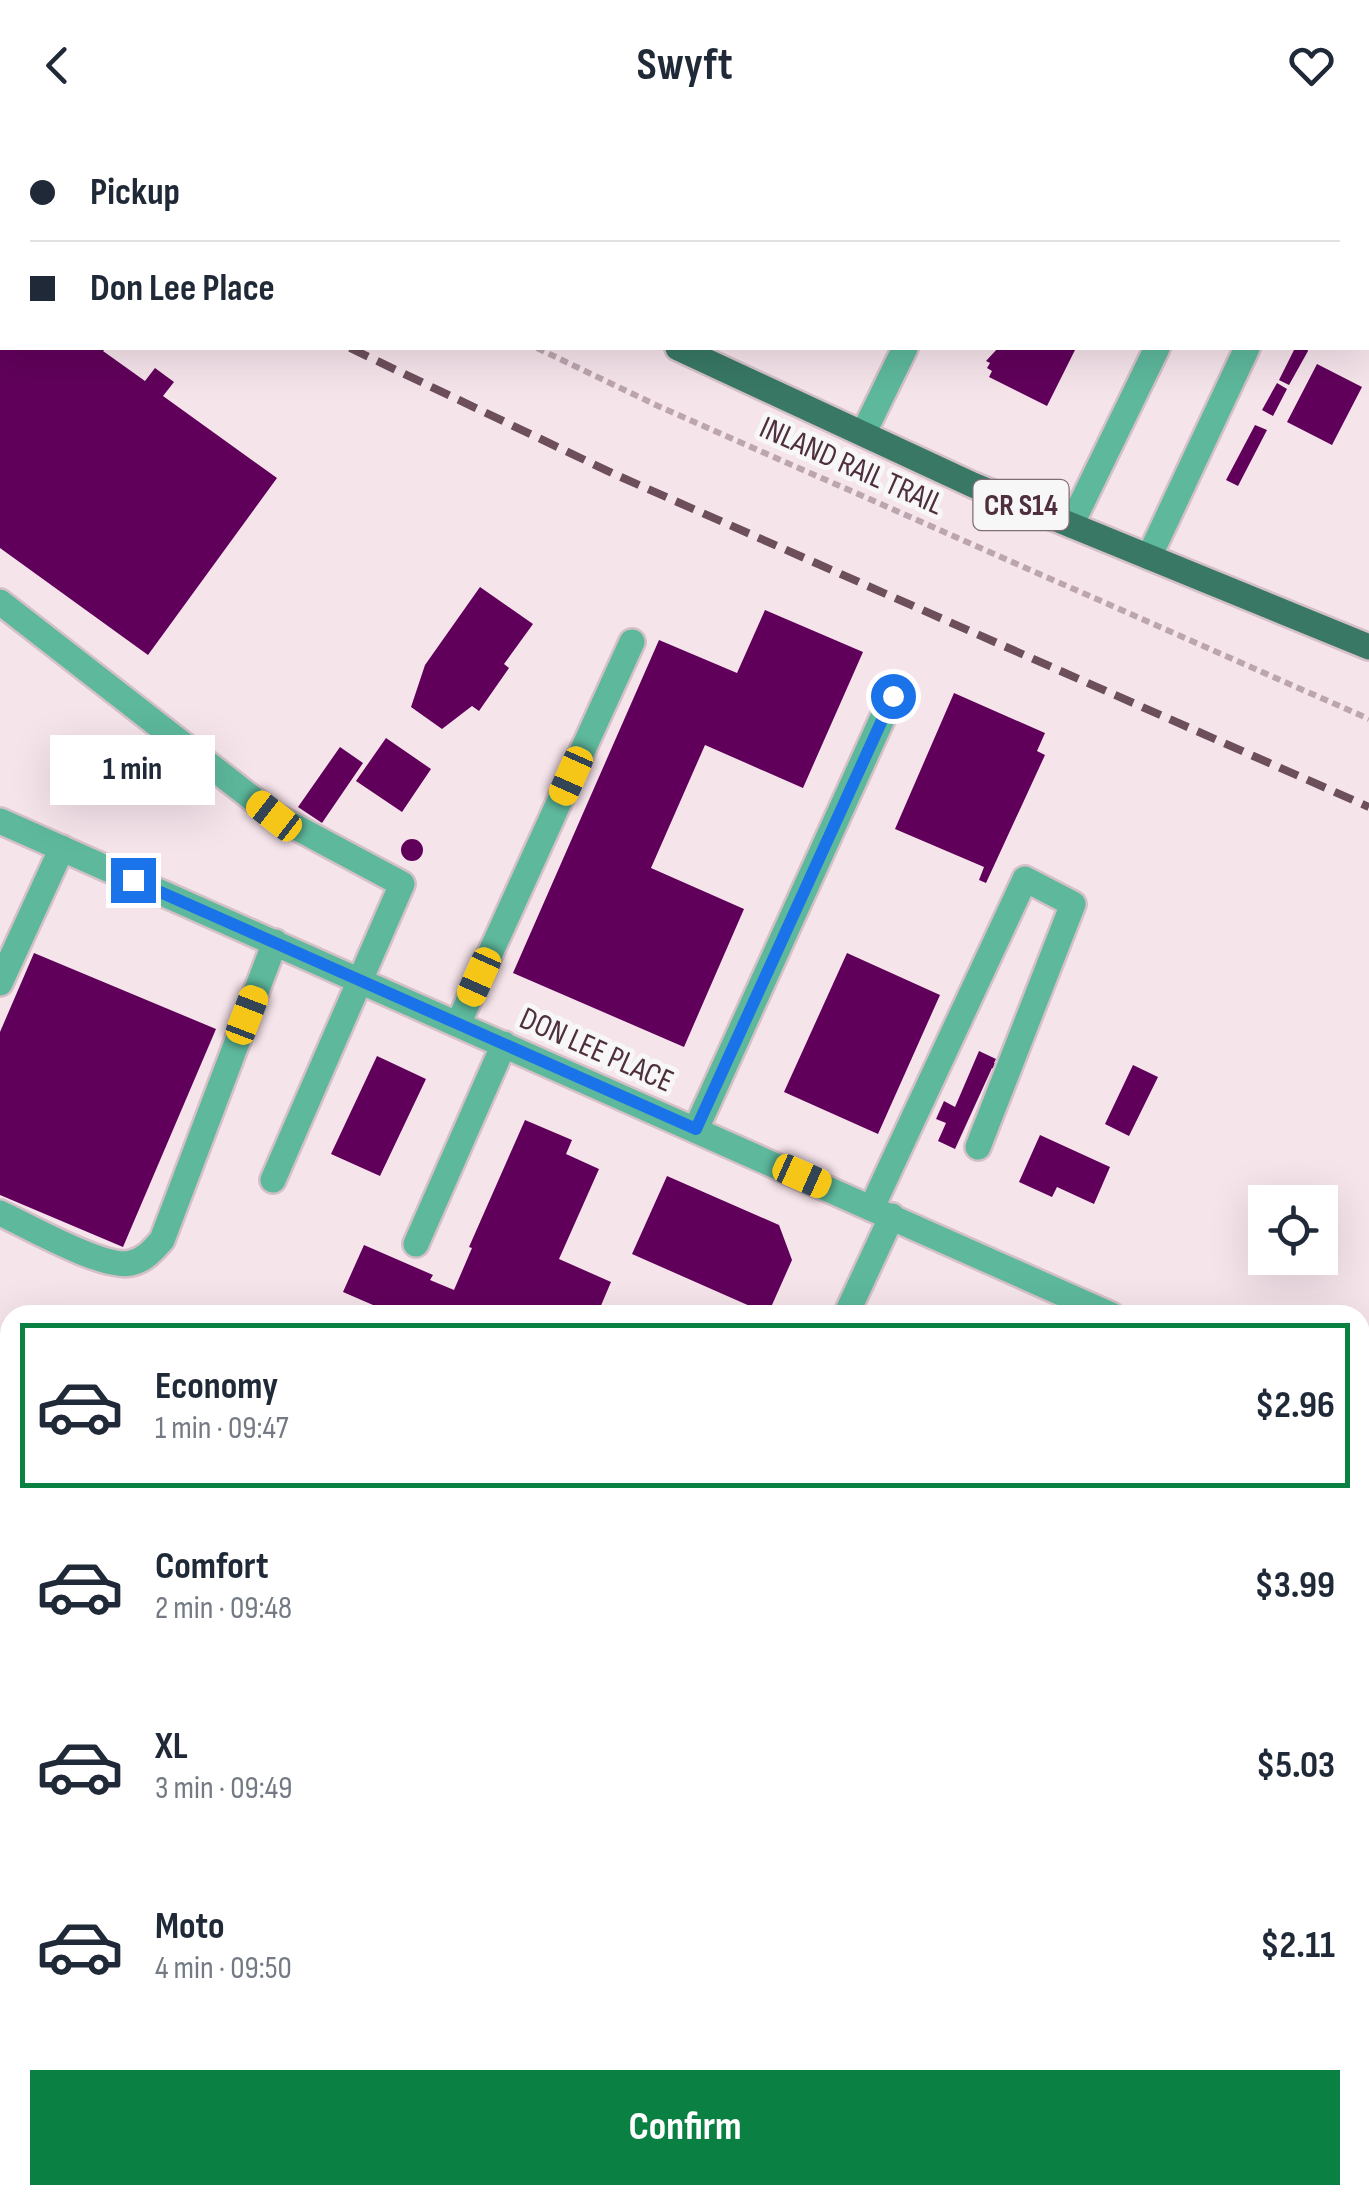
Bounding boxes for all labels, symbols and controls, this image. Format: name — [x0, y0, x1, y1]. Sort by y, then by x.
icon: back — [30, 38, 85, 93]
text: Swyft — [636, 38, 733, 93]
icon: heart — [1284, 38, 1339, 93]
text: Pickup — [90, 170, 180, 215]
text: Don Lee Place — [90, 266, 275, 311]
street label: INLAND RAIL TRAIL — [754, 409, 949, 524]
road number: CR S14 — [974, 480, 1068, 530]
route start — [871, 674, 916, 719]
callout: 1 min — [51, 735, 216, 805]
car — [545, 742, 597, 810]
text: 1 min — [103, 750, 162, 789]
car — [241, 786, 307, 846]
route end — [111, 858, 156, 903]
car — [453, 943, 505, 1011]
car — [222, 982, 272, 1048]
street label: DON LEE PLACE — [514, 999, 679, 1102]
car — [768, 1150, 836, 1202]
map controls — [1248, 1185, 1338, 1275]
button: locate — [1248, 1185, 1338, 1275]
icon: car — [35, 1361, 125, 1451]
text: Economy — [155, 1364, 278, 1409]
text: $2.96 — [1255, 1383, 1335, 1428]
text: 1 min · 09:47 — [155, 1409, 288, 1448]
icon: car — [35, 1541, 125, 1631]
text: Comfort — [155, 1544, 269, 1589]
text: $3.99 — [1254, 1563, 1335, 1608]
text: 2 min · 09:48 — [155, 1589, 292, 1628]
icon: car — [35, 1721, 125, 1811]
text: XL — [155, 1724, 188, 1769]
text: $5.03 — [1256, 1743, 1335, 1788]
text: 3 min · 09:49 — [155, 1769, 292, 1808]
icon: car — [35, 1901, 125, 1991]
text: Moto — [155, 1904, 225, 1949]
text: $2.11 — [1260, 1923, 1335, 1968]
text: 4 min · 09:50 — [155, 1949, 292, 1988]
button: Confirm — [30, 2070, 1340, 2185]

